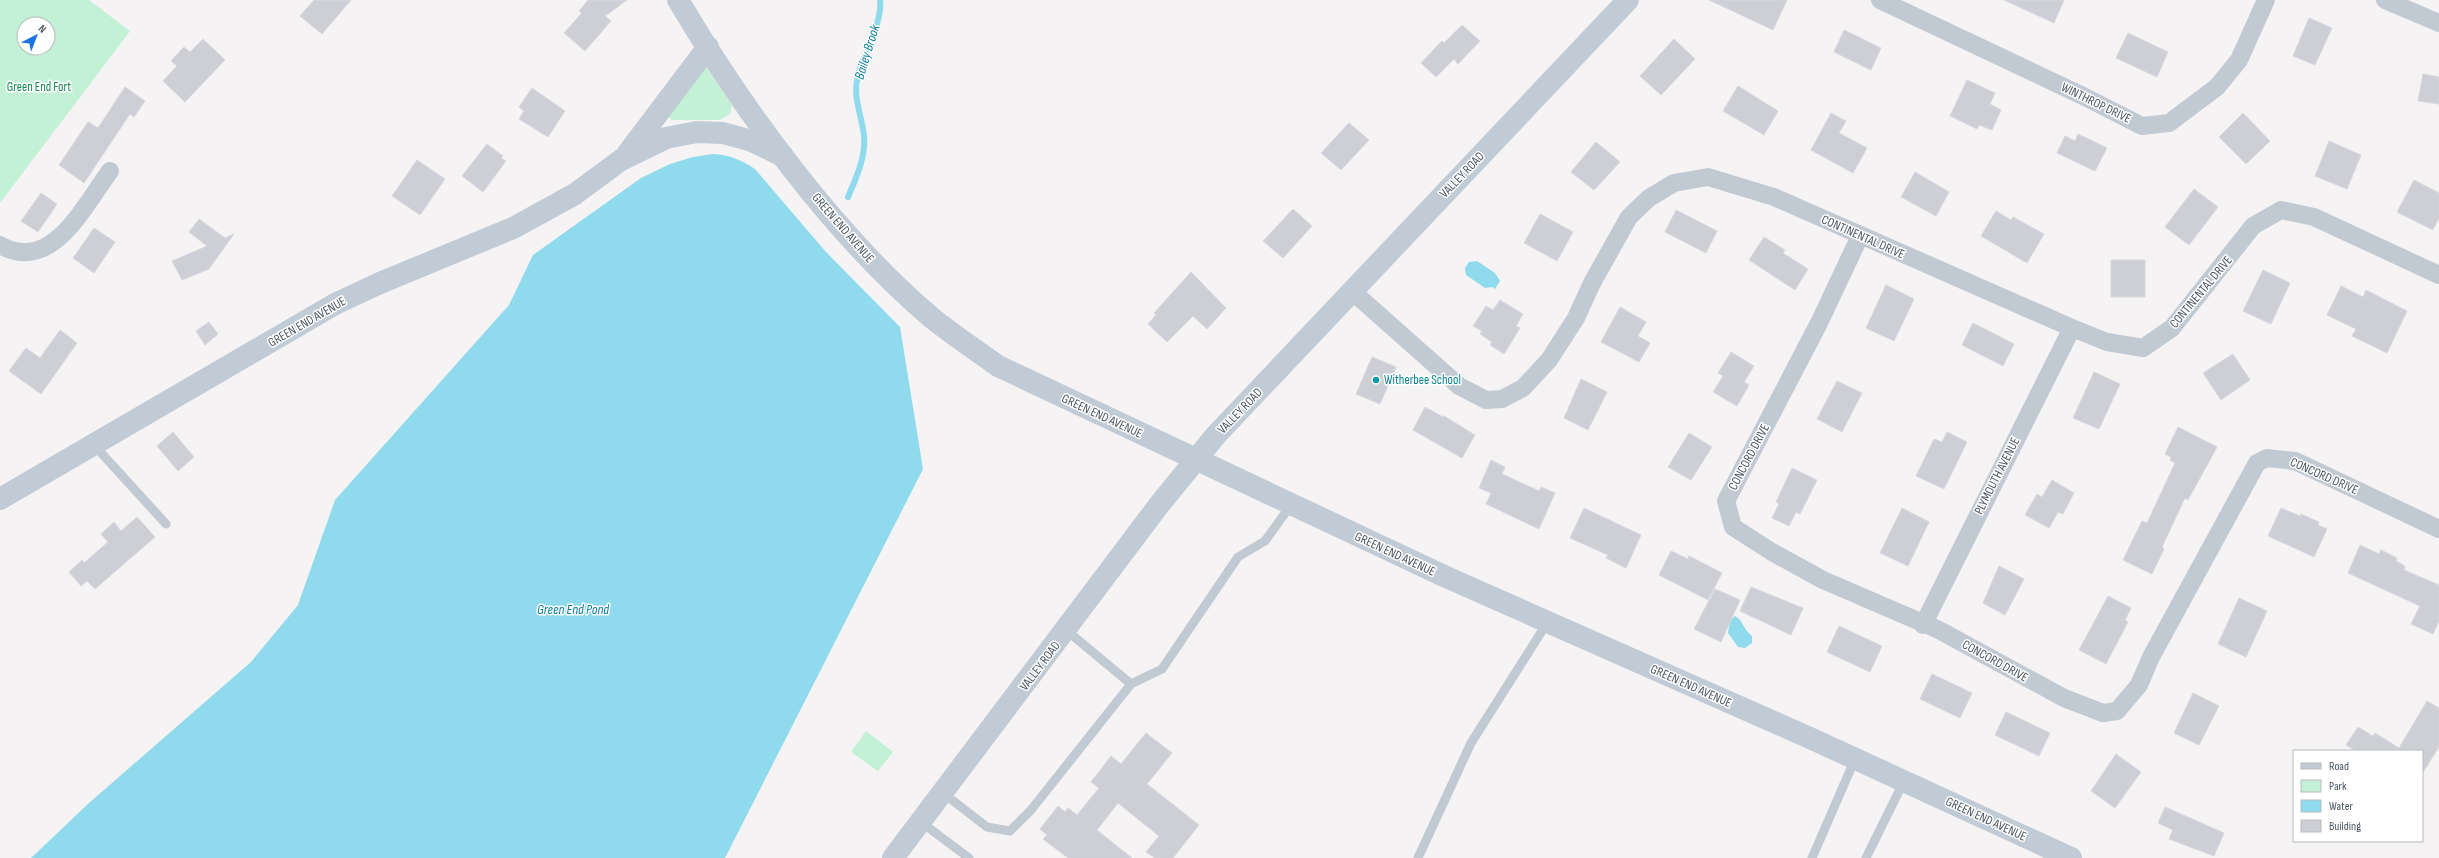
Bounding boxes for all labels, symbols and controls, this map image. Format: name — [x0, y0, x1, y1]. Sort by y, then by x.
north arrow — [16, 16, 56, 56]
text: N — [36, 22, 49, 36]
water label: Bailey Brook — [851, 22, 884, 81]
park label: Green End Fort — [7, 79, 71, 95]
street label: WINTHROP DRIVE — [2058, 79, 2134, 127]
street label: VALLEY ROAD — [1436, 149, 1488, 201]
street label: GREEN END AVENUE — [808, 190, 878, 266]
street label: CONTINENTAL DRIVE — [1819, 212, 1907, 262]
street label: CONTINENTAL DRIVE — [2166, 253, 2236, 331]
street label: GREEN END AVENUE — [265, 293, 349, 351]
place label: Witherbee School — [1384, 372, 1461, 388]
marker: Witherbee School — [1371, 375, 1381, 385]
street label: VALLEY ROAD — [1214, 385, 1266, 437]
street label: GREEN END AVENUE — [1059, 390, 1145, 442]
street label: CONCORD DRIVE — [1725, 421, 1773, 493]
street label: PLYMOUTH AVENUE — [1971, 435, 2023, 517]
street label: CONCORD DRIVE — [2288, 454, 2360, 498]
street label: GREEN END AVENUE — [1352, 528, 1438, 580]
water label: Green End Pond — [537, 601, 610, 618]
street label: CONCORD DRIVE — [1959, 636, 2031, 686]
street label: VALLEY ROAD — [1016, 638, 1064, 694]
street label: GREEN END AVENUE — [1648, 661, 1734, 711]
legend — [2293, 750, 2423, 842]
text: Road — [2329, 759, 2349, 774]
text: Park — [2329, 779, 2347, 794]
street label: GREEN END AVENUE — [1943, 793, 2029, 845]
text: Water — [2329, 799, 2353, 814]
text: Building — [2329, 819, 2361, 834]

